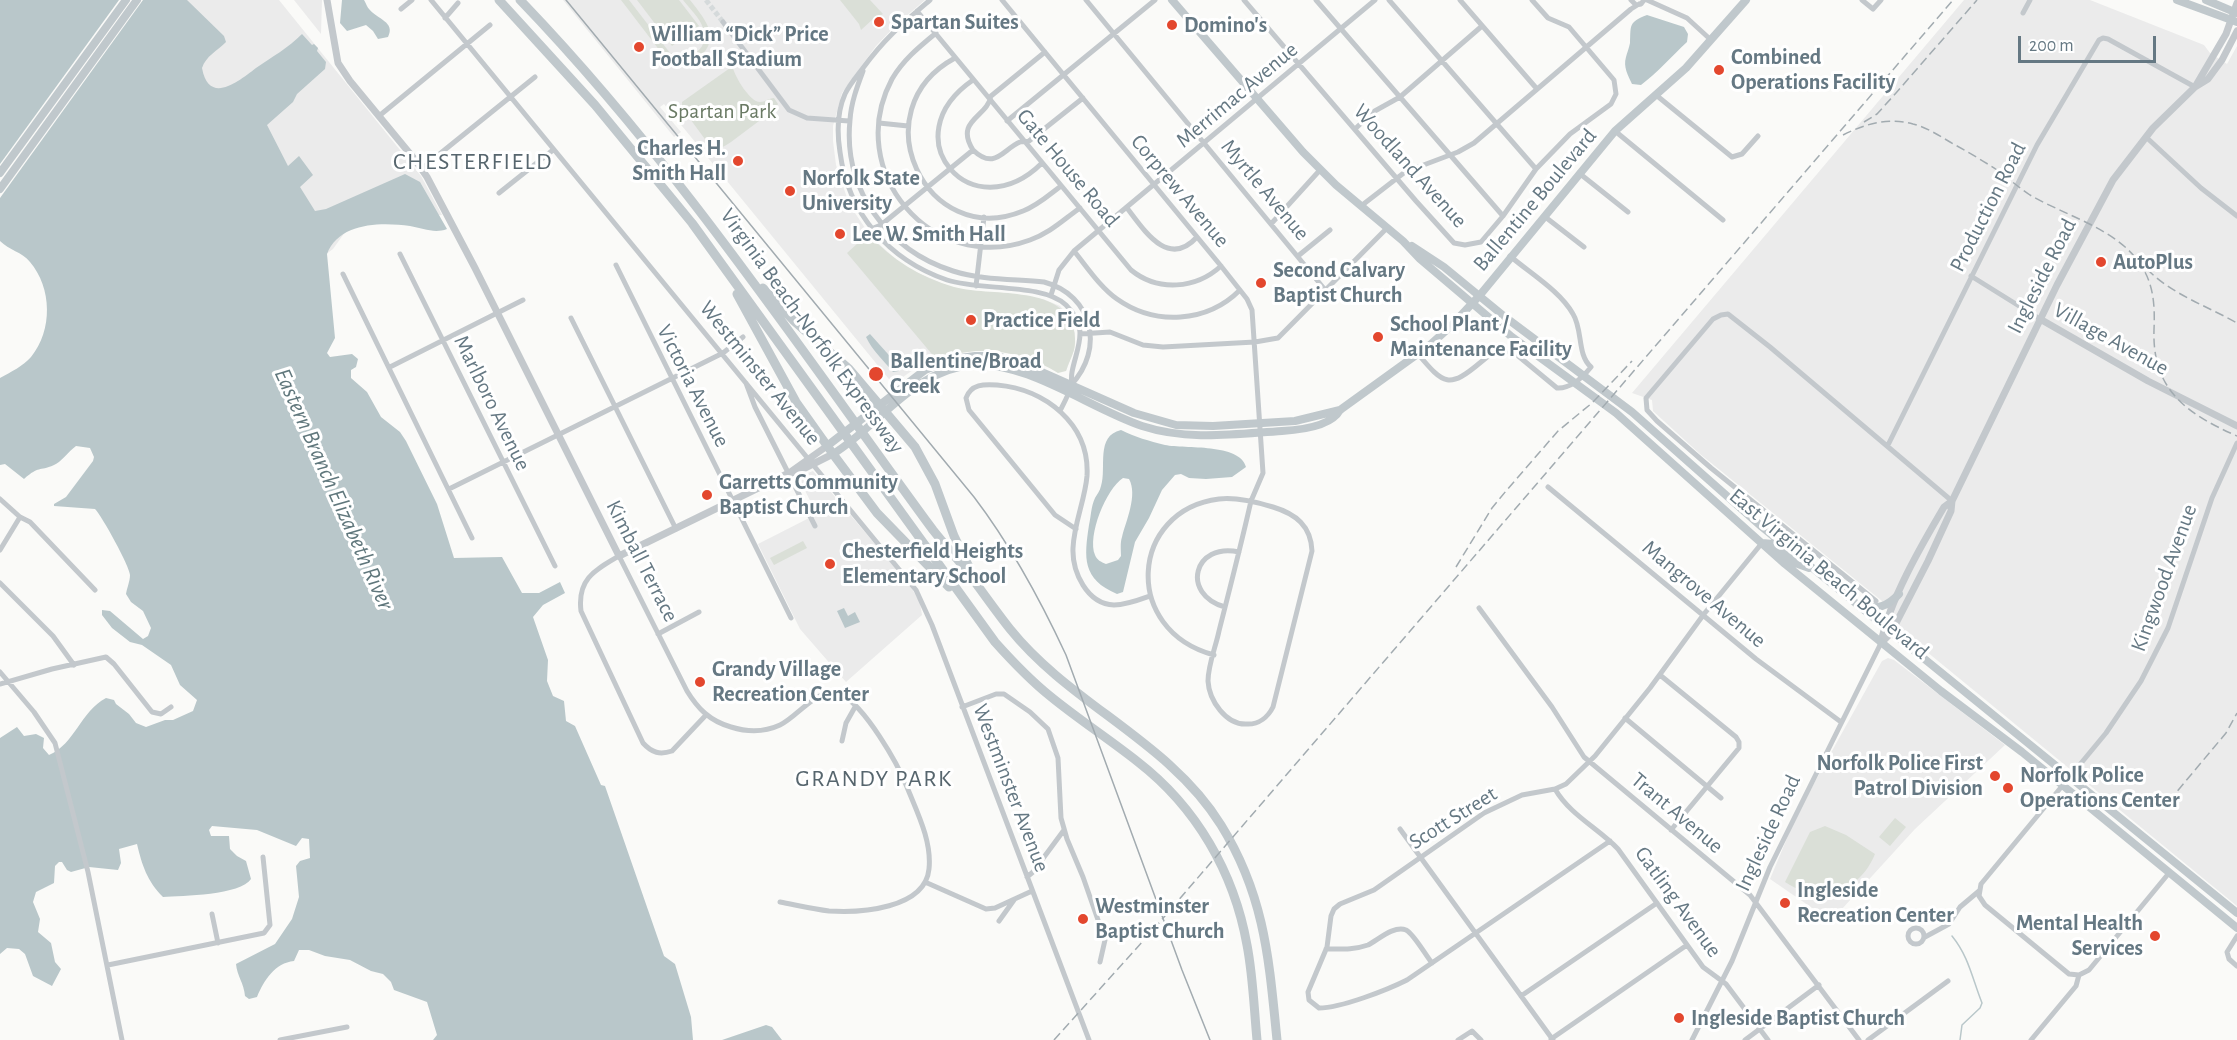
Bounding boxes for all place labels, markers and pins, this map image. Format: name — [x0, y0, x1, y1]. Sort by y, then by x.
place label: Spartan Suites — [891, 9, 1019, 35]
place label: Domino's — [1184, 12, 1267, 38]
marker: Spartan Suites — [872, 15, 886, 29]
marker: Domino's — [1165, 18, 1179, 32]
place label: William “Dick” Price Football Stadium — [651, 21, 829, 72]
marker: William “Dick” Price Football Stadium — [632, 40, 646, 54]
place label: Combined Operations Facility — [1731, 44, 1895, 96]
marker: Combined Operations Facility — [1712, 63, 1726, 77]
place label: Charles H. Smith Hall — [632, 135, 726, 186]
marker: Charles H. Smith Hall — [731, 154, 745, 168]
place label: Norfolk State University — [802, 165, 920, 216]
marker: Norfolk State University — [783, 184, 797, 198]
place label: Lee W. Smith Hall — [852, 221, 1006, 247]
marker: Lee W. Smith Hall — [833, 227, 847, 241]
place label: AutoPlus — [2113, 249, 2193, 275]
marker: AutoPlus — [2094, 255, 2108, 269]
place label: Second Calvary Baptist Church — [1273, 257, 1405, 308]
marker: Second Calvary Baptist Church — [1254, 276, 1268, 290]
place label: Practice Field — [983, 307, 1100, 333]
place label: School Plant / Maintenance Facility — [1390, 311, 1572, 362]
marker: Practice Field — [964, 313, 978, 327]
marker: School Plant / Maintenance Facility — [1371, 330, 1385, 344]
place label: Ballentine/Broad Creek — [890, 348, 1042, 400]
marker: Ballentine/Broad Creek — [867, 365, 885, 383]
place label: Garretts Community Baptist Church — [719, 469, 898, 520]
marker: Garretts Community Baptist Church — [700, 488, 714, 502]
place label: Chesterfield Heights Elementary School — [842, 538, 1023, 590]
marker: Chesterfield Heights Elementary School — [823, 557, 837, 571]
place label: Grandy Village Recreation Center — [712, 656, 869, 708]
marker: Grandy Village Recreation Center — [693, 675, 707, 689]
place label: Norfolk Police First Patrol Division — [1817, 750, 1983, 802]
place label: Norfolk Police Operations Center — [2020, 762, 2180, 813]
marker: Norfolk Police First Patrol Division — [1988, 769, 2002, 783]
marker: Norfolk Police Operations Center — [2001, 781, 2015, 795]
place label: Ingleside Recreation Center — [1797, 877, 1954, 928]
place label: Westminster Baptist Church — [1095, 893, 1224, 944]
marker: Ingleside Recreation Center — [1778, 896, 1792, 910]
place label: Mental Health Services — [2016, 910, 2143, 962]
marker: Westminster Baptist Church — [1076, 912, 1090, 926]
marker: Mental Health Services — [2148, 929, 2162, 943]
place label: Ingleside Baptist Church — [1691, 1005, 1905, 1031]
marker: Ingleside Baptist Church — [1672, 1011, 1686, 1025]

